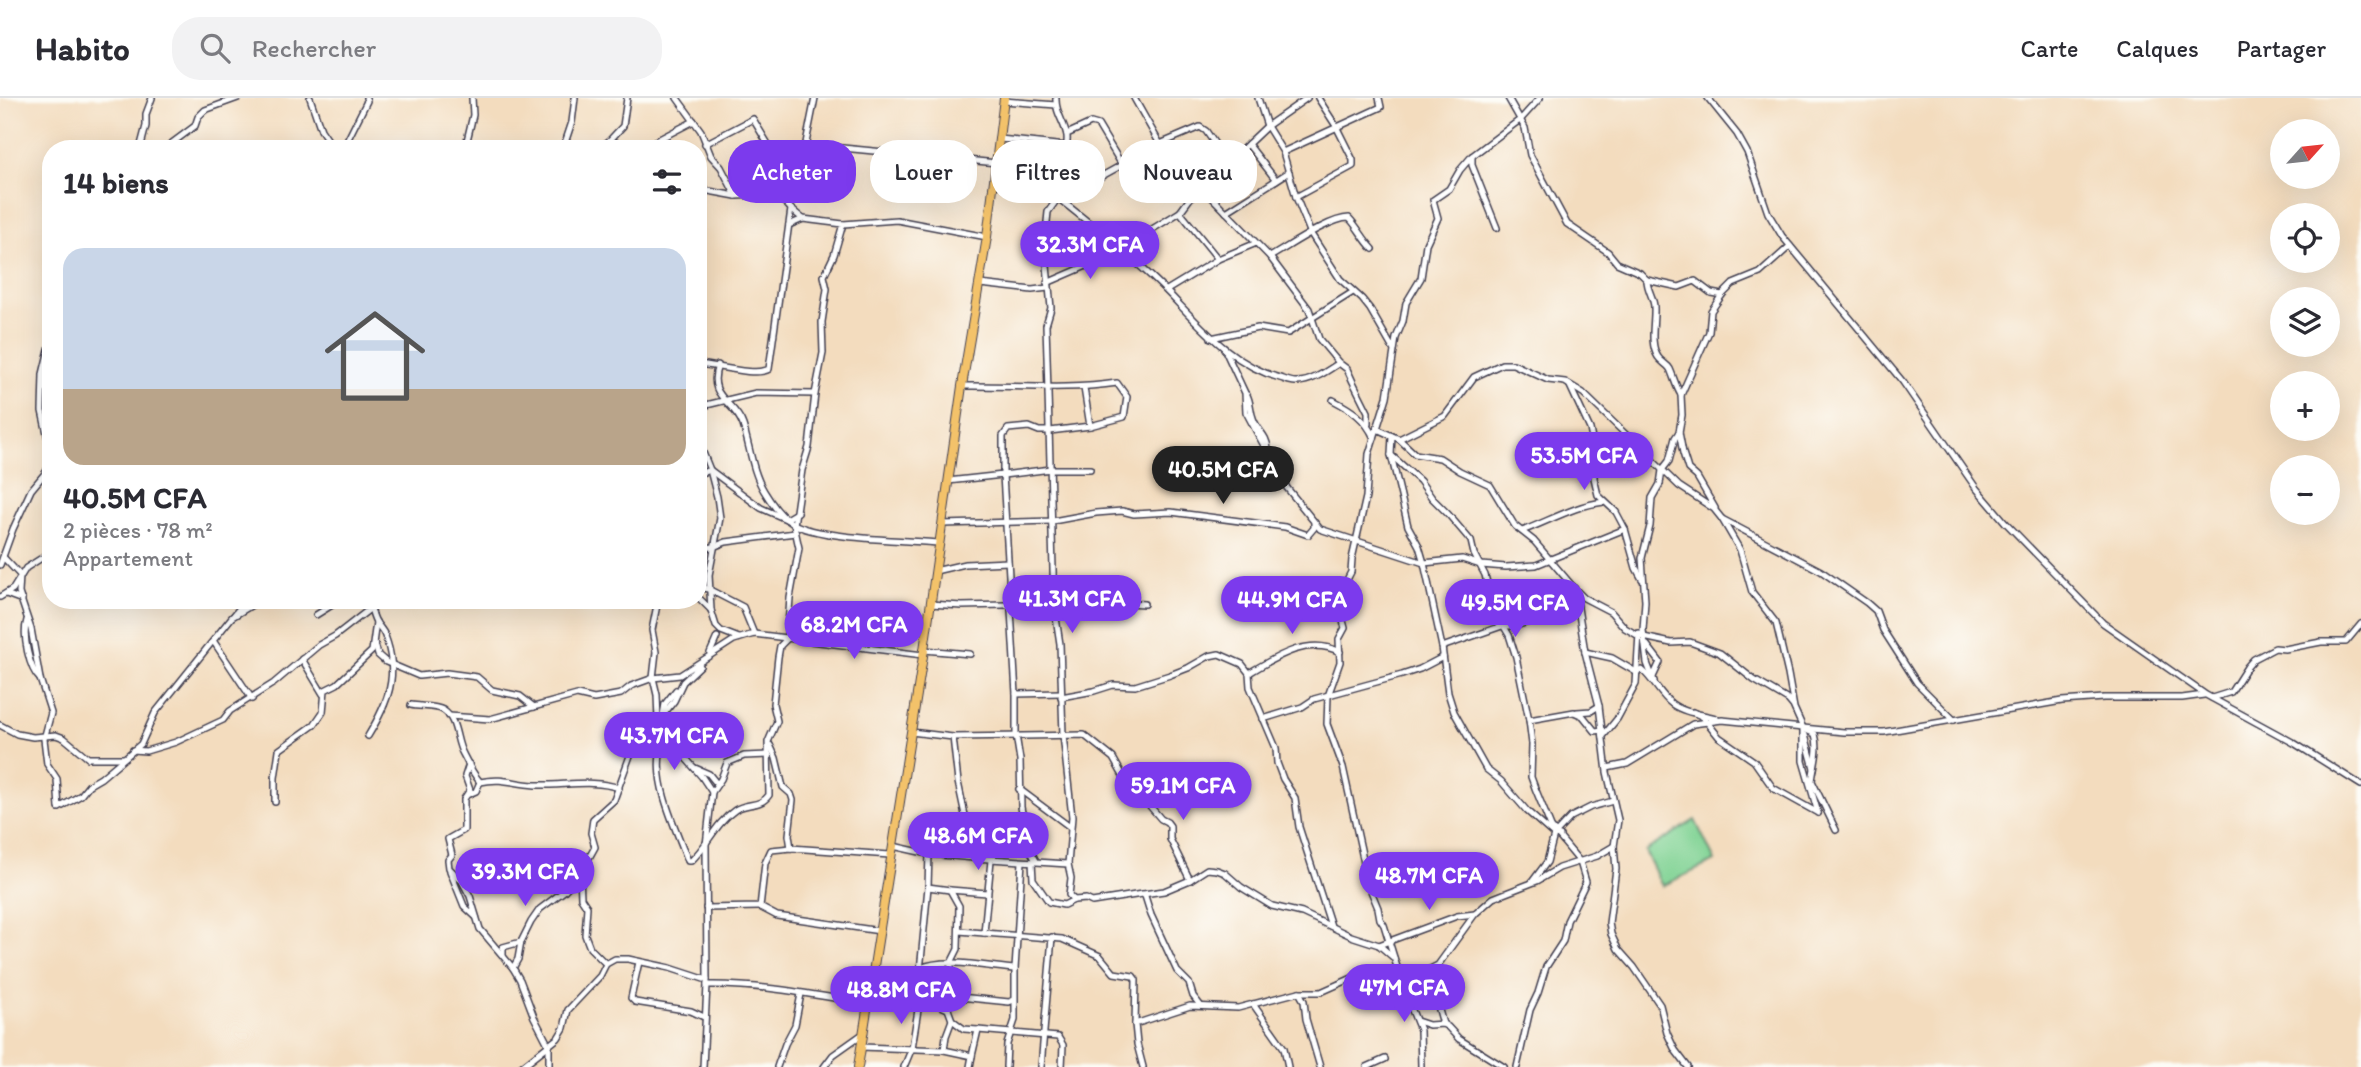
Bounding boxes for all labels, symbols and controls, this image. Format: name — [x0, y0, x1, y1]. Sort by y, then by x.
search box — [172, 17, 662, 80]
text: Habito — [35, 29, 130, 68]
icon: search — [196, 29, 234, 67]
text: Rechercher — [252, 32, 376, 64]
text: Carte — [2021, 34, 2078, 63]
text: Calques — [2116, 34, 2199, 63]
text: Partager — [2237, 34, 2326, 63]
north arrow — [2270, 119, 2340, 189]
map controls — [2270, 119, 2340, 525]
chip: Acheter — [728, 140, 856, 203]
chip: Louer — [870, 140, 977, 203]
chip: Filtres — [991, 140, 1105, 203]
chip: Nouveau — [1119, 140, 1257, 203]
icon: filters — [648, 163, 686, 201]
text: 14 biens — [63, 164, 169, 201]
button: locate — [2270, 203, 2340, 273]
pin: 32.3M CFA — [1010, 222, 1170, 281]
text: 32.3M CFA — [1036, 230, 1144, 258]
button: layers — [2270, 287, 2340, 357]
icon: home — [312, 293, 438, 419]
button: + — [2270, 371, 2340, 441]
pin: 53.5M CFA — [1504, 432, 1664, 492]
text: 53.5M CFA — [1531, 441, 1637, 469]
pin: 40.5M CFA — [1143, 446, 1303, 506]
text: 40.5M CFA — [1168, 455, 1278, 483]
button: − — [2270, 455, 2340, 525]
text: 40.5M CFA — [63, 479, 207, 516]
text: 2 pièces · 78 m² — [63, 516, 213, 544]
text: Appartement — [63, 544, 193, 572]
pin: 41.3M CFA — [992, 575, 1152, 635]
pin: 44.9M CFA — [1212, 576, 1372, 636]
pin: 49.5M CFA — [1435, 580, 1595, 639]
text: 41.3M CFA — [1018, 584, 1126, 612]
text: 44.9M CFA — [1237, 585, 1347, 613]
text: 49.5M CFA — [1461, 588, 1569, 616]
pin: 68.2M CFA — [774, 602, 934, 661]
text: 68.2M CFA — [801, 610, 907, 638]
pin: 43.7M CFA — [594, 712, 754, 772]
text: 43.7M CFA — [620, 721, 728, 749]
pin: 59.1M CFA — [1103, 762, 1263, 822]
text: 59.1M CFA — [1131, 771, 1235, 799]
pin: 48.6M CFA — [898, 812, 1058, 872]
text: 48.6M CFA — [924, 821, 1032, 849]
pin: 39.3M CFA — [445, 848, 605, 908]
pin: 48.7M CFA — [1349, 852, 1509, 912]
text: 39.3M CFA — [471, 857, 579, 885]
text: 48.7M CFA — [1375, 861, 1483, 889]
pin: 47M CFA — [1339, 964, 1469, 1024]
pin: 48.8M CFA — [821, 967, 981, 1026]
text: 47M CFA — [1359, 973, 1449, 1001]
text: 48.8M CFA — [846, 975, 956, 1003]

